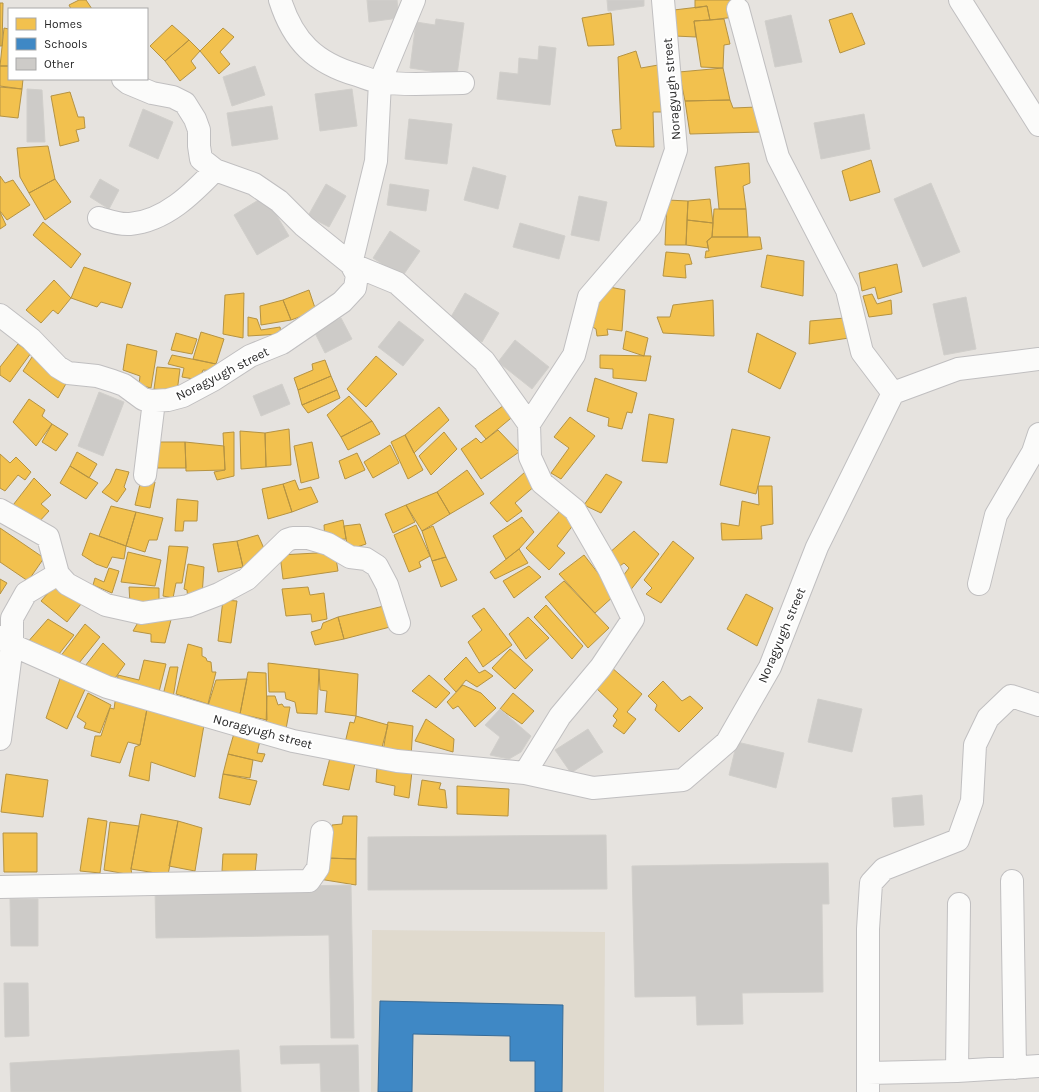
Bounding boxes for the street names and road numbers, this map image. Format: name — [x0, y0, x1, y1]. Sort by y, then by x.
street label: Noragyugh street — [660, 37, 683, 141]
street label: Noragyugh street — [173, 344, 271, 403]
street label: Noragyugh street — [755, 585, 808, 685]
street label: Noragyugh street — [212, 711, 314, 752]

